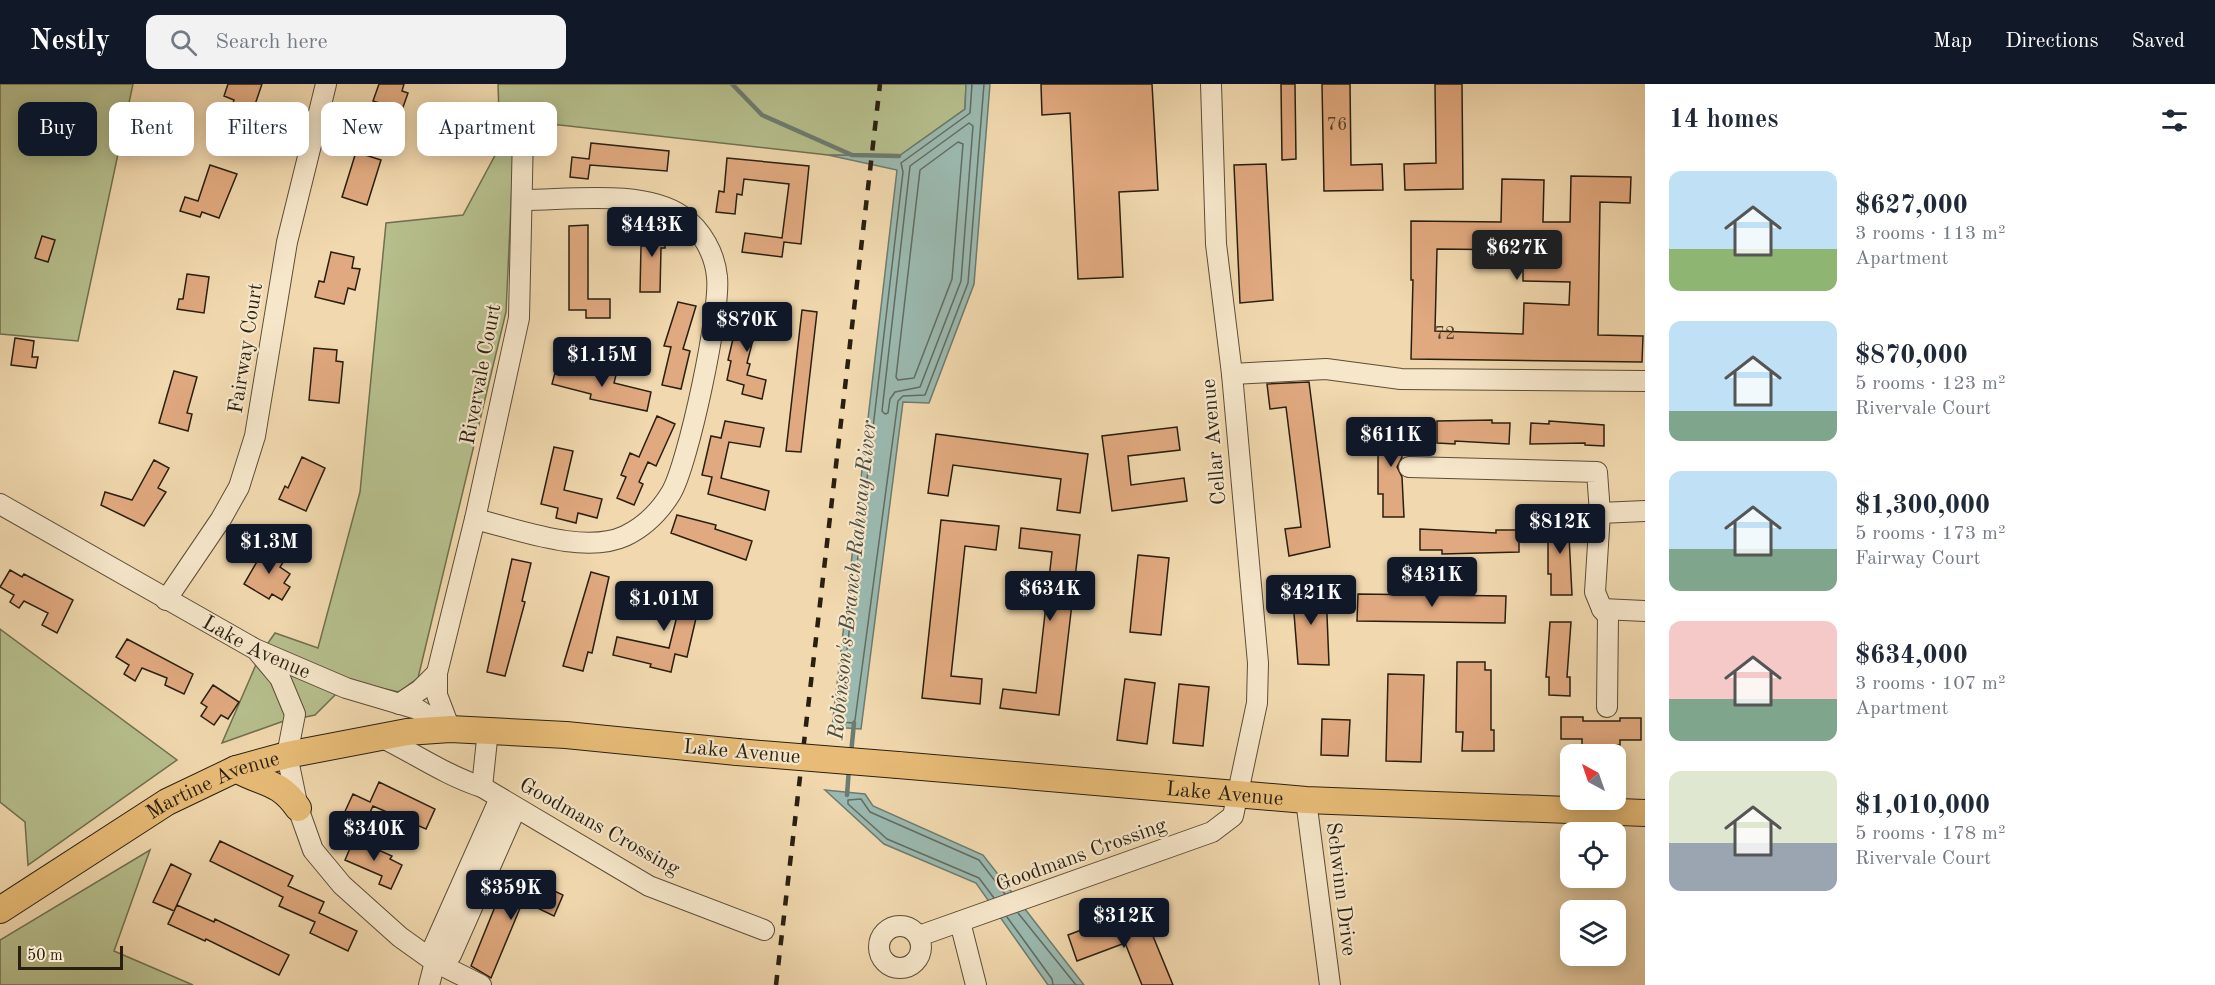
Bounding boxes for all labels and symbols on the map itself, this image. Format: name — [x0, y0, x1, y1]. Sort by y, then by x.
house number: 76 — [1327, 116, 1347, 134]
pin: $443K — [610, 207, 694, 258]
pin: $627K — [1475, 230, 1559, 281]
street label: Fairway Court — [226, 281, 267, 415]
street label: Rivervale Court — [458, 302, 505, 446]
pin: $870K — [705, 302, 789, 353]
house number: 72 — [1435, 325, 1455, 343]
pin: $1.15M — [553, 337, 651, 388]
street label: Cellar Avenue — [1199, 378, 1230, 506]
pin: $611K — [1349, 417, 1433, 468]
water label: Robinson's Branch Rahway River — [825, 419, 881, 742]
pin: $812K — [1518, 504, 1602, 555]
pin: $1.3M — [227, 524, 311, 575]
pin: $431K — [1390, 557, 1474, 608]
pin: $634K — [1008, 571, 1092, 622]
pin: $421K — [1269, 575, 1353, 626]
pin: $1.01M — [615, 581, 713, 632]
street label: Lake Avenue — [198, 612, 313, 683]
street label: Lake Avenue — [682, 737, 801, 768]
north arrow — [1560, 744, 1626, 810]
street label: Martine Avenue — [143, 749, 282, 824]
street label: Goodmans Crossing — [515, 774, 684, 880]
street label: Lake Avenue — [1165, 779, 1284, 810]
pin: $340K — [332, 811, 416, 862]
street label: Goodmans Crossing — [993, 815, 1170, 896]
street label: Schwinn Drive — [1322, 821, 1359, 957]
pin: $359K — [469, 870, 553, 921]
pin: $312K — [1082, 898, 1166, 949]
scale bar — [18, 943, 123, 970]

